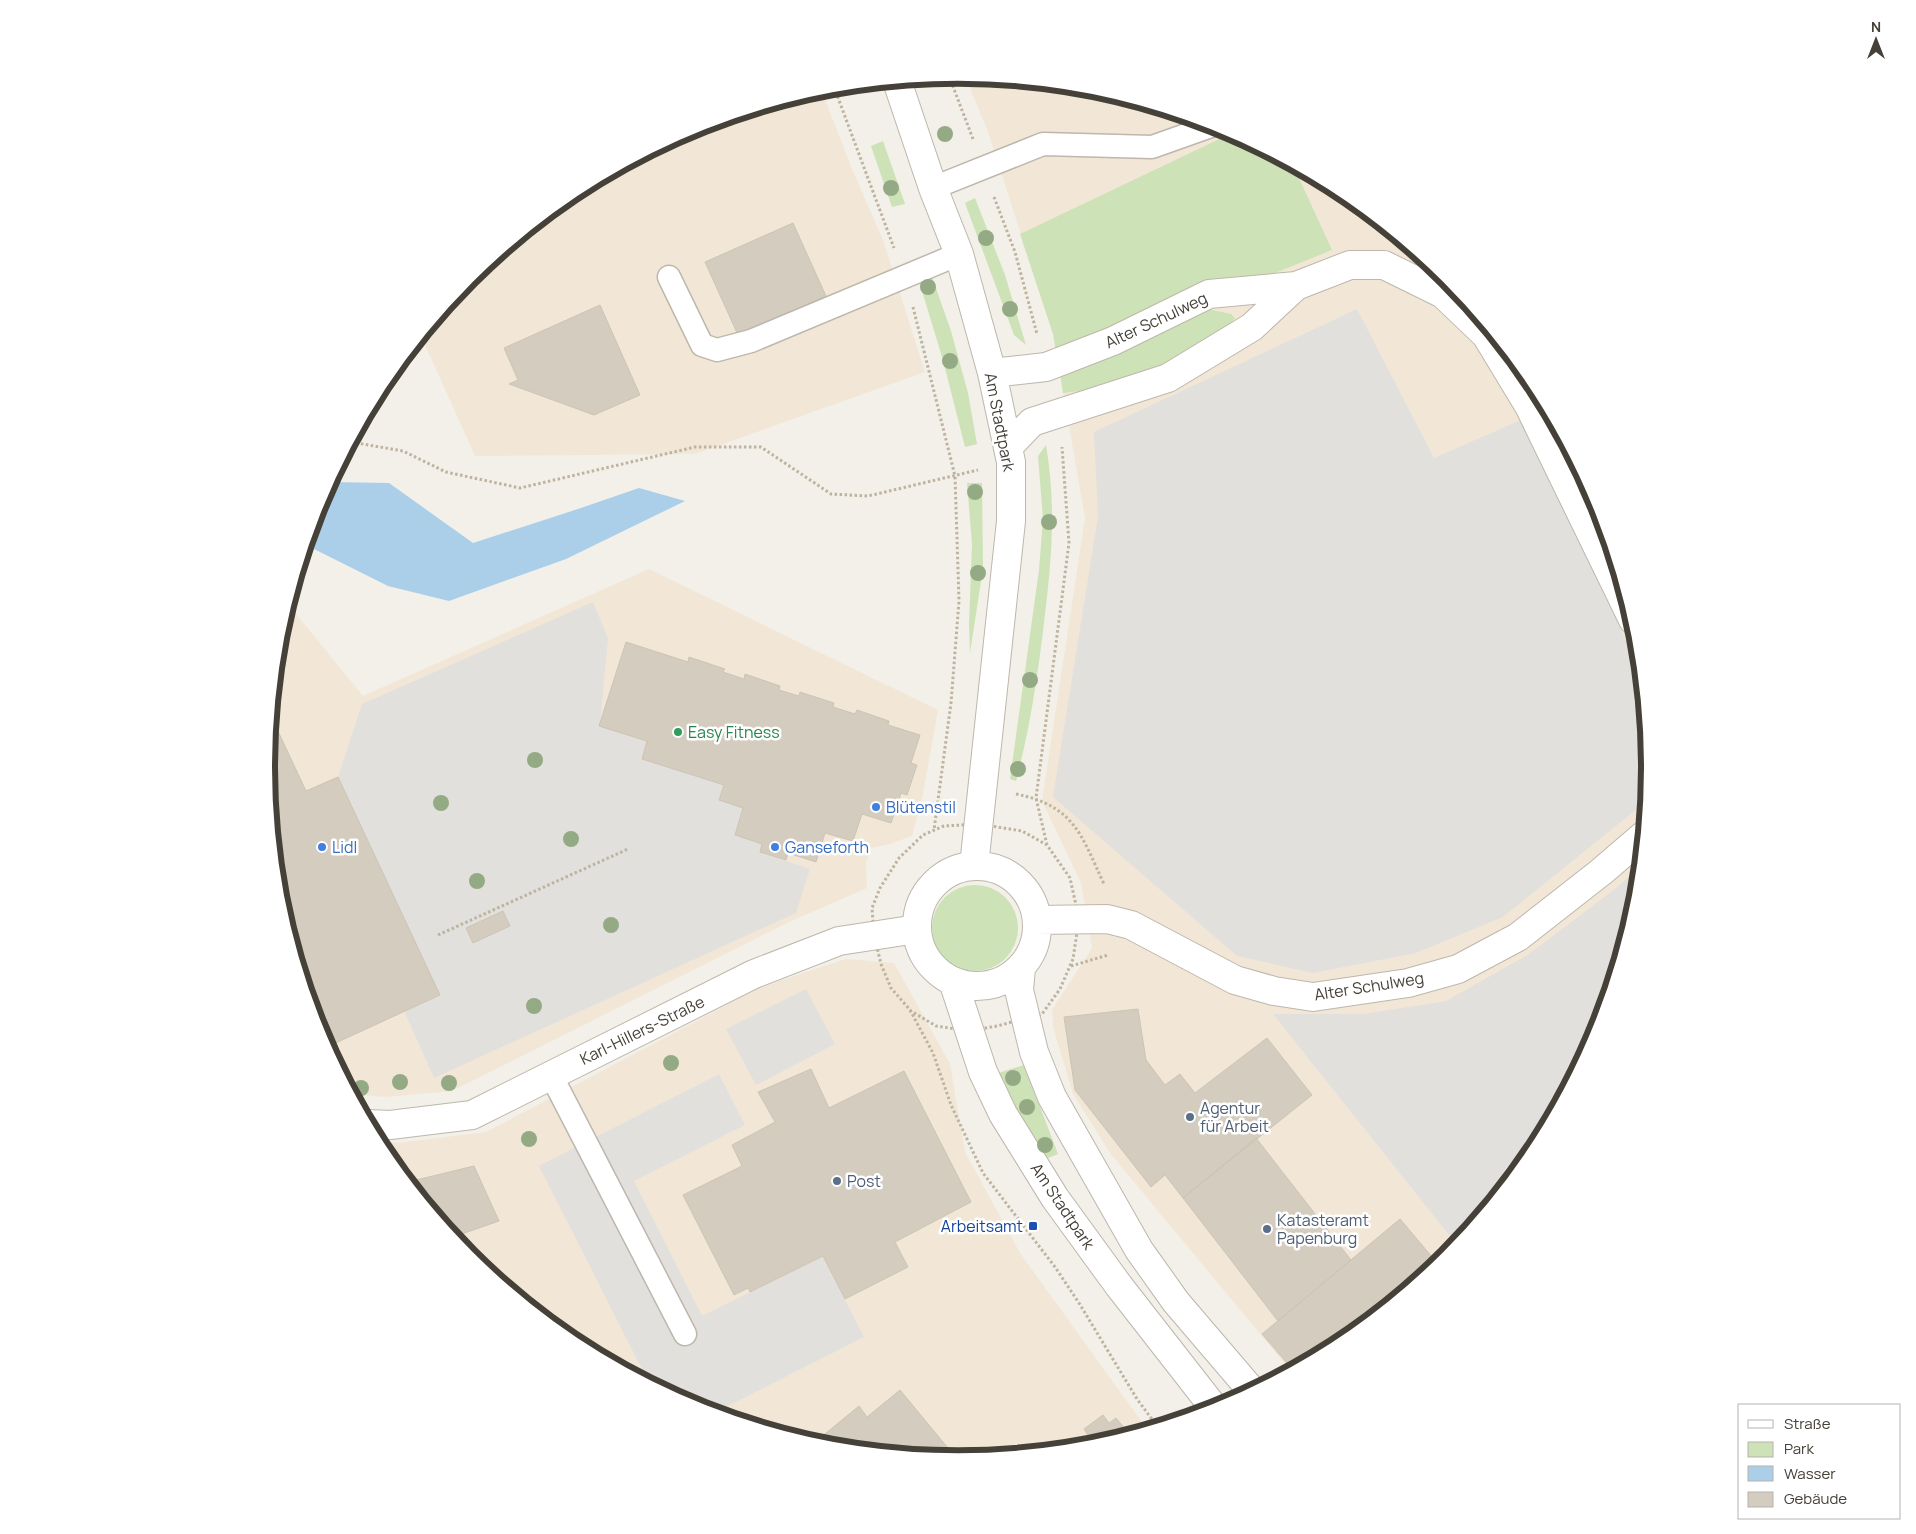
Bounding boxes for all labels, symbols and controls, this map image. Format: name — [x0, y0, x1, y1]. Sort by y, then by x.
north arrow — [1851, 15, 1901, 65]
text: N — [1871, 17, 1881, 36]
street label: Alter Schulweg — [1101, 287, 1211, 353]
street label: Am Stadtpark — [980, 371, 1021, 474]
place label: Easy Fitness — [688, 721, 780, 743]
marker: Easy Fitness — [672, 726, 684, 738]
place label: Blütenstil — [886, 796, 956, 818]
marker: Blütenstil — [870, 801, 882, 813]
place label: Lidl — [332, 836, 357, 858]
place label: Ganseforth — [785, 836, 869, 858]
marker: Lidl — [316, 841, 328, 853]
marker: Ganseforth — [769, 841, 781, 853]
street label: Alter Schulweg — [1313, 966, 1425, 1006]
street label: Karl-Hillers-Straße — [576, 990, 708, 1070]
place label: Agentur für Arbeit — [1200, 1097, 1269, 1137]
marker: Agentur für Arbeit — [1184, 1111, 1196, 1123]
street label: Am Stadtpark — [1026, 1158, 1101, 1254]
place label: Post — [847, 1170, 881, 1192]
marker: Post — [831, 1175, 843, 1187]
place label: Katasteramt Papenburg — [1277, 1209, 1369, 1249]
place label: Arbeitsamt — [941, 1215, 1023, 1237]
marker: Arbeitsamt — [1027, 1220, 1039, 1232]
marker: Katasteramt Papenburg — [1261, 1223, 1273, 1235]
legend — [1738, 1404, 1901, 1519]
text: Straße — [1784, 1413, 1831, 1434]
text: Park — [1784, 1438, 1814, 1459]
text: Wasser — [1784, 1463, 1836, 1484]
text: Gebäude — [1784, 1488, 1847, 1509]

